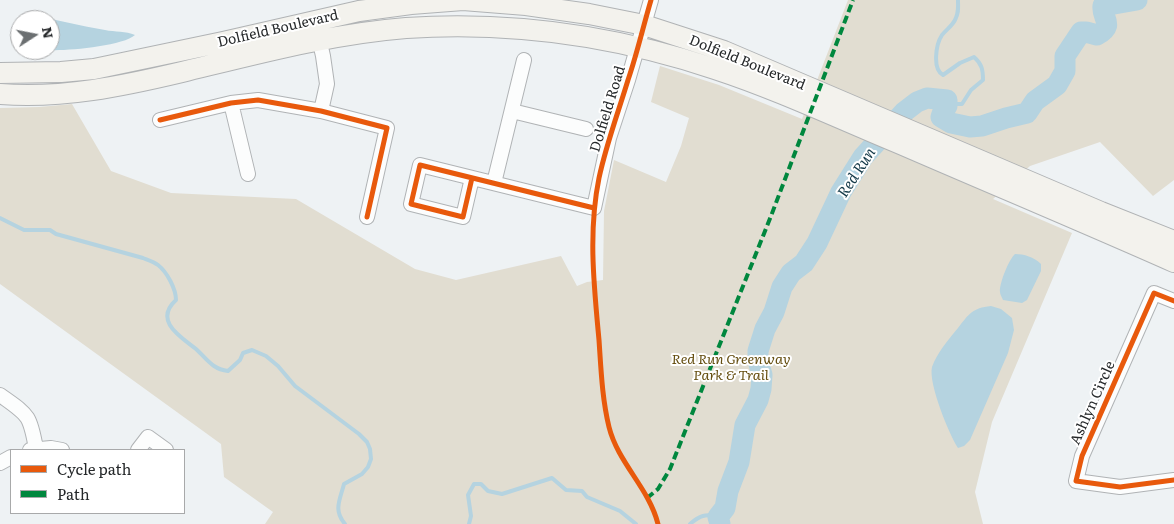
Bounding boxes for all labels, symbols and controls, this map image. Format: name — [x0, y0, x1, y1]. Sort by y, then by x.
street label: Dolfield Boulevard — [216, 7, 340, 51]
north arrow — [10, 10, 60, 60]
text: N — [38, 25, 60, 40]
street label: Dolfield Boulevard — [686, 32, 808, 94]
street label: Dolfield Road — [587, 64, 629, 154]
water label: Red Run — [834, 145, 880, 201]
park label: Red Run Greenway Park & Trail — [672, 352, 790, 384]
street label: Ashlyn Circle — [1067, 359, 1119, 447]
legend — [10, 449, 185, 514]
text: Cycle path — [57, 457, 131, 480]
text: Path — [57, 482, 90, 505]

